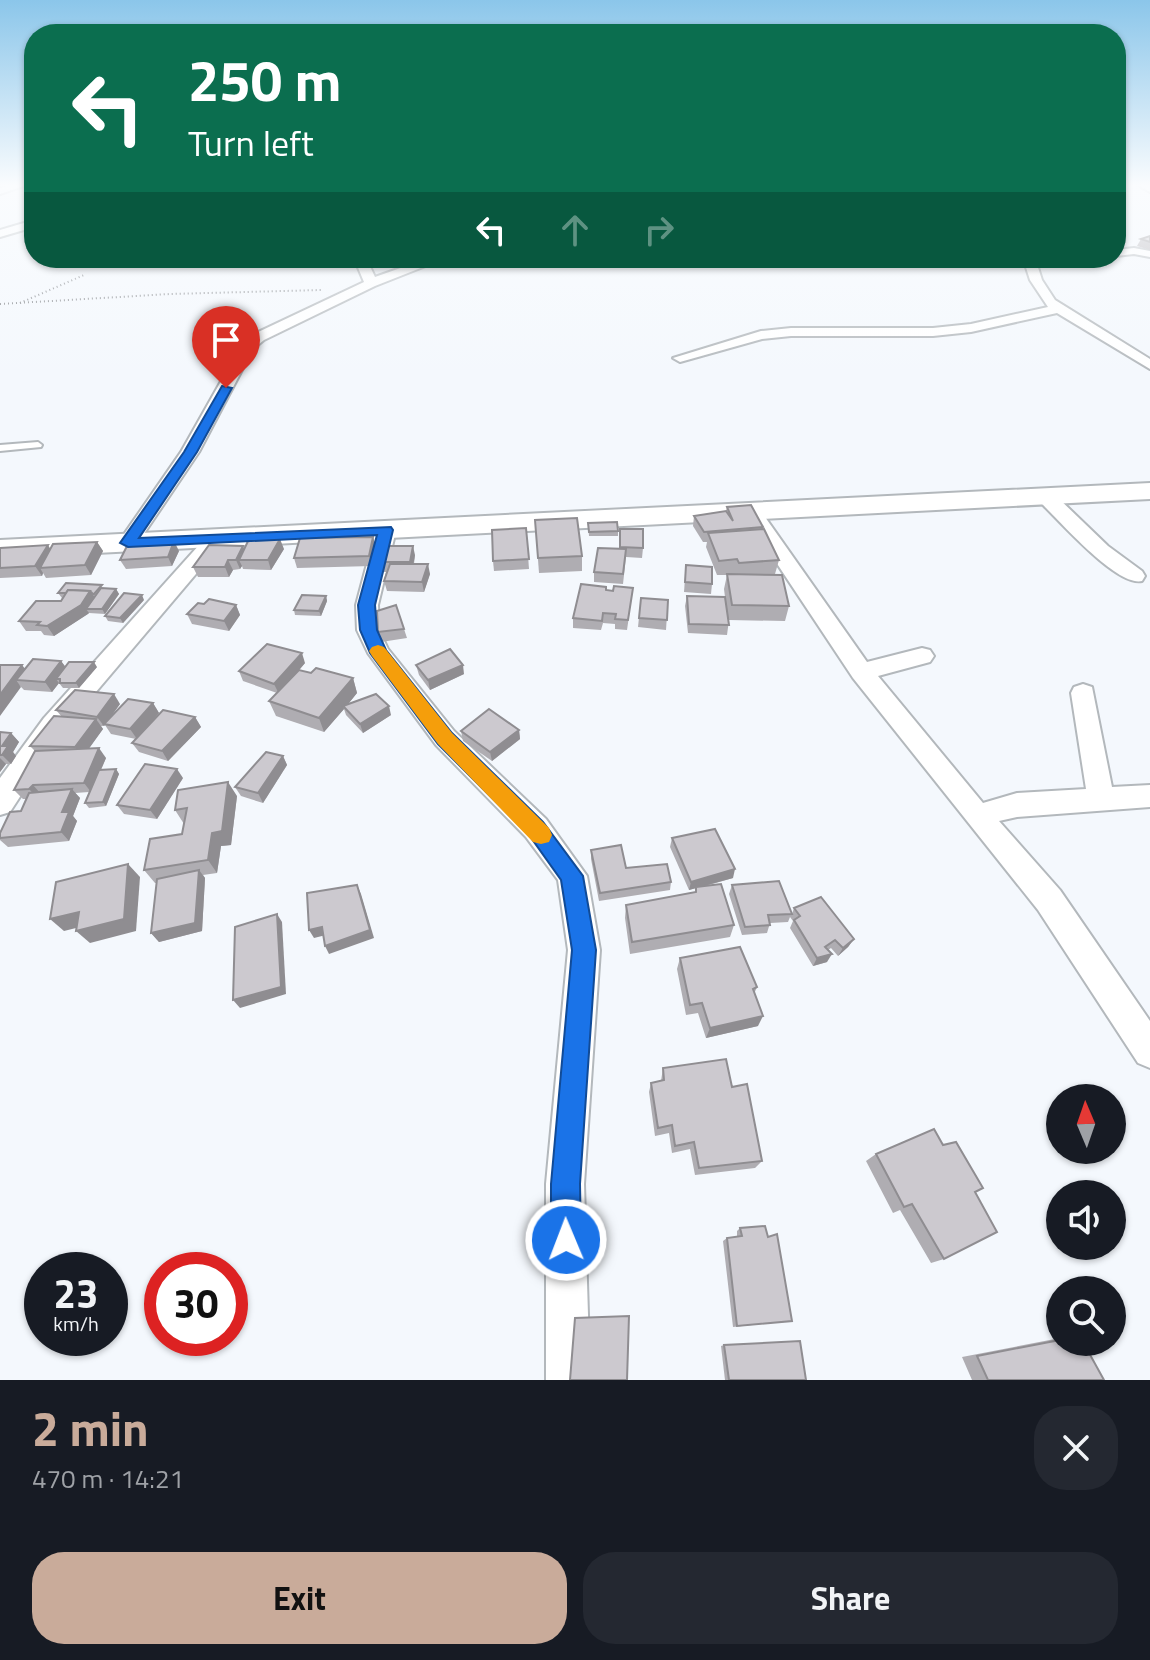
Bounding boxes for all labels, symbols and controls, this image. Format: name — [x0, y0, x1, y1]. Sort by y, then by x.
text: 250 m — [188, 38, 341, 123]
icon: left — [56, 56, 160, 160]
text: Turn left — [188, 115, 314, 170]
icon: left — [469, 208, 513, 252]
icon: ahead — [553, 208, 597, 252]
icon: right — [637, 208, 681, 252]
pin — [192, 306, 260, 388]
icon: arrive — [204, 318, 248, 362]
north arrow — [1046, 1084, 1126, 1164]
map controls — [1046, 1084, 1126, 1356]
button: sound — [1046, 1180, 1126, 1260]
position arrow — [524, 1198, 608, 1282]
speed limit sign: 30 — [144, 1252, 248, 1356]
text: 23 — [54, 1263, 98, 1324]
button: search — [1046, 1276, 1126, 1356]
text: km/h — [53, 1308, 99, 1339]
text: 2 min — [32, 1392, 149, 1465]
button: close — [1034, 1406, 1118, 1490]
text: 470 m · 14:21 — [32, 1459, 184, 1498]
button: Exit — [32, 1552, 567, 1644]
button: Share — [583, 1552, 1118, 1644]

